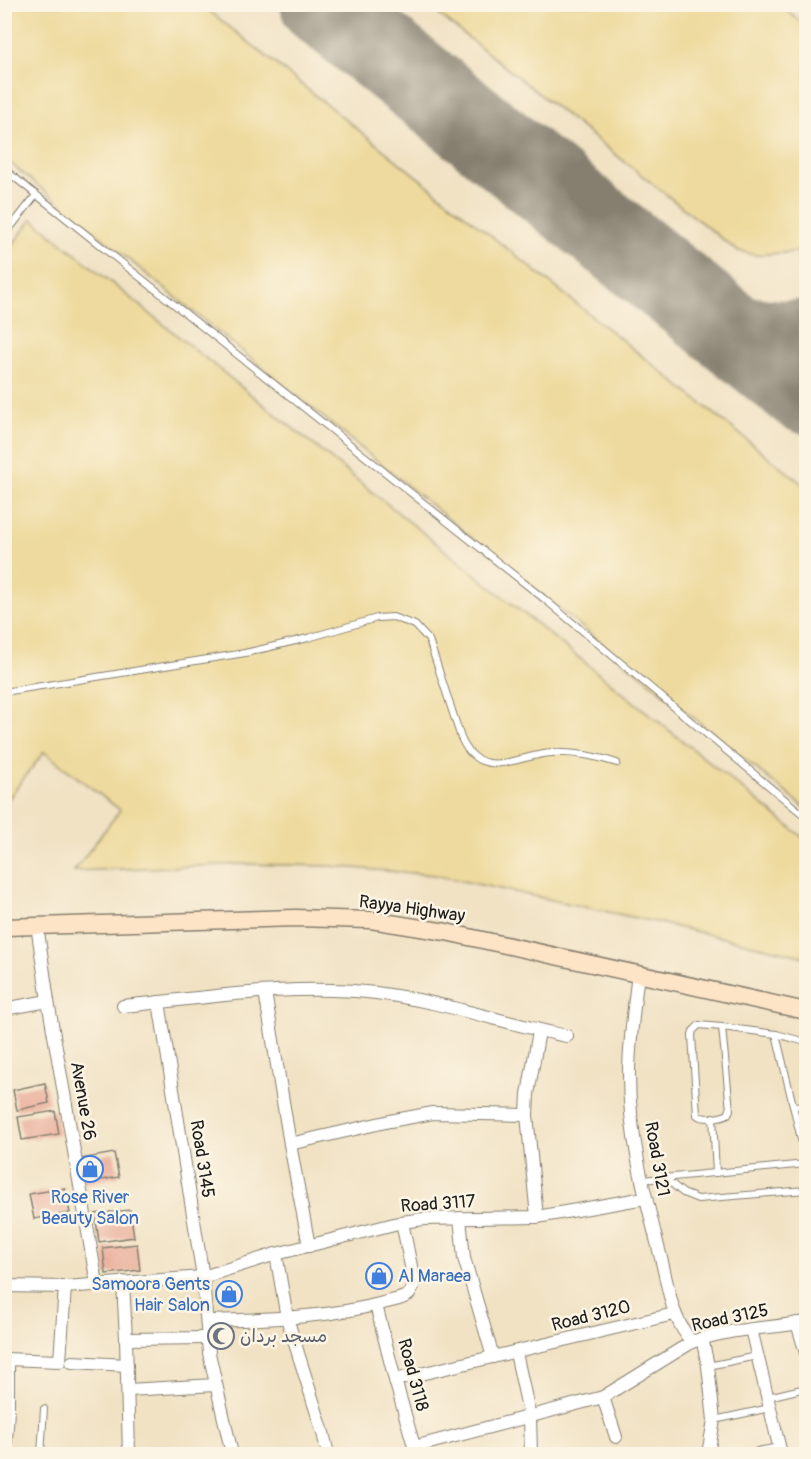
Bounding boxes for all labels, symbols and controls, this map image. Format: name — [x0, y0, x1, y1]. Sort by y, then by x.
street label: Rayya Highway — [357, 890, 467, 928]
street label: Avenue 26 — [65, 1060, 101, 1142]
street label: Road 3145 — [185, 1118, 219, 1200]
street label: Road 3121 — [639, 1120, 675, 1198]
shop icon: Rose River Beauty Salon — [75, 1154, 105, 1184]
place label: Rose River Beauty Salon — [41, 1186, 139, 1230]
street label: Road 3117 — [400, 1190, 477, 1218]
shop icon: Al Maraea — [364, 1261, 394, 1291]
place label: Al Maraea — [398, 1265, 471, 1288]
place label: Samoora Gents Hair Salon — [91, 1273, 210, 1317]
shop icon: Samoora Gents Hair Salon — [214, 1279, 244, 1309]
street label: Road 3120 — [549, 1295, 633, 1337]
street label: Road 3125 — [689, 1299, 771, 1337]
mosque icon: مسجد بردان — [206, 1321, 236, 1351]
place label: مسجد بردان — [240, 1325, 327, 1348]
street label: Road 3118 — [392, 1336, 434, 1414]

